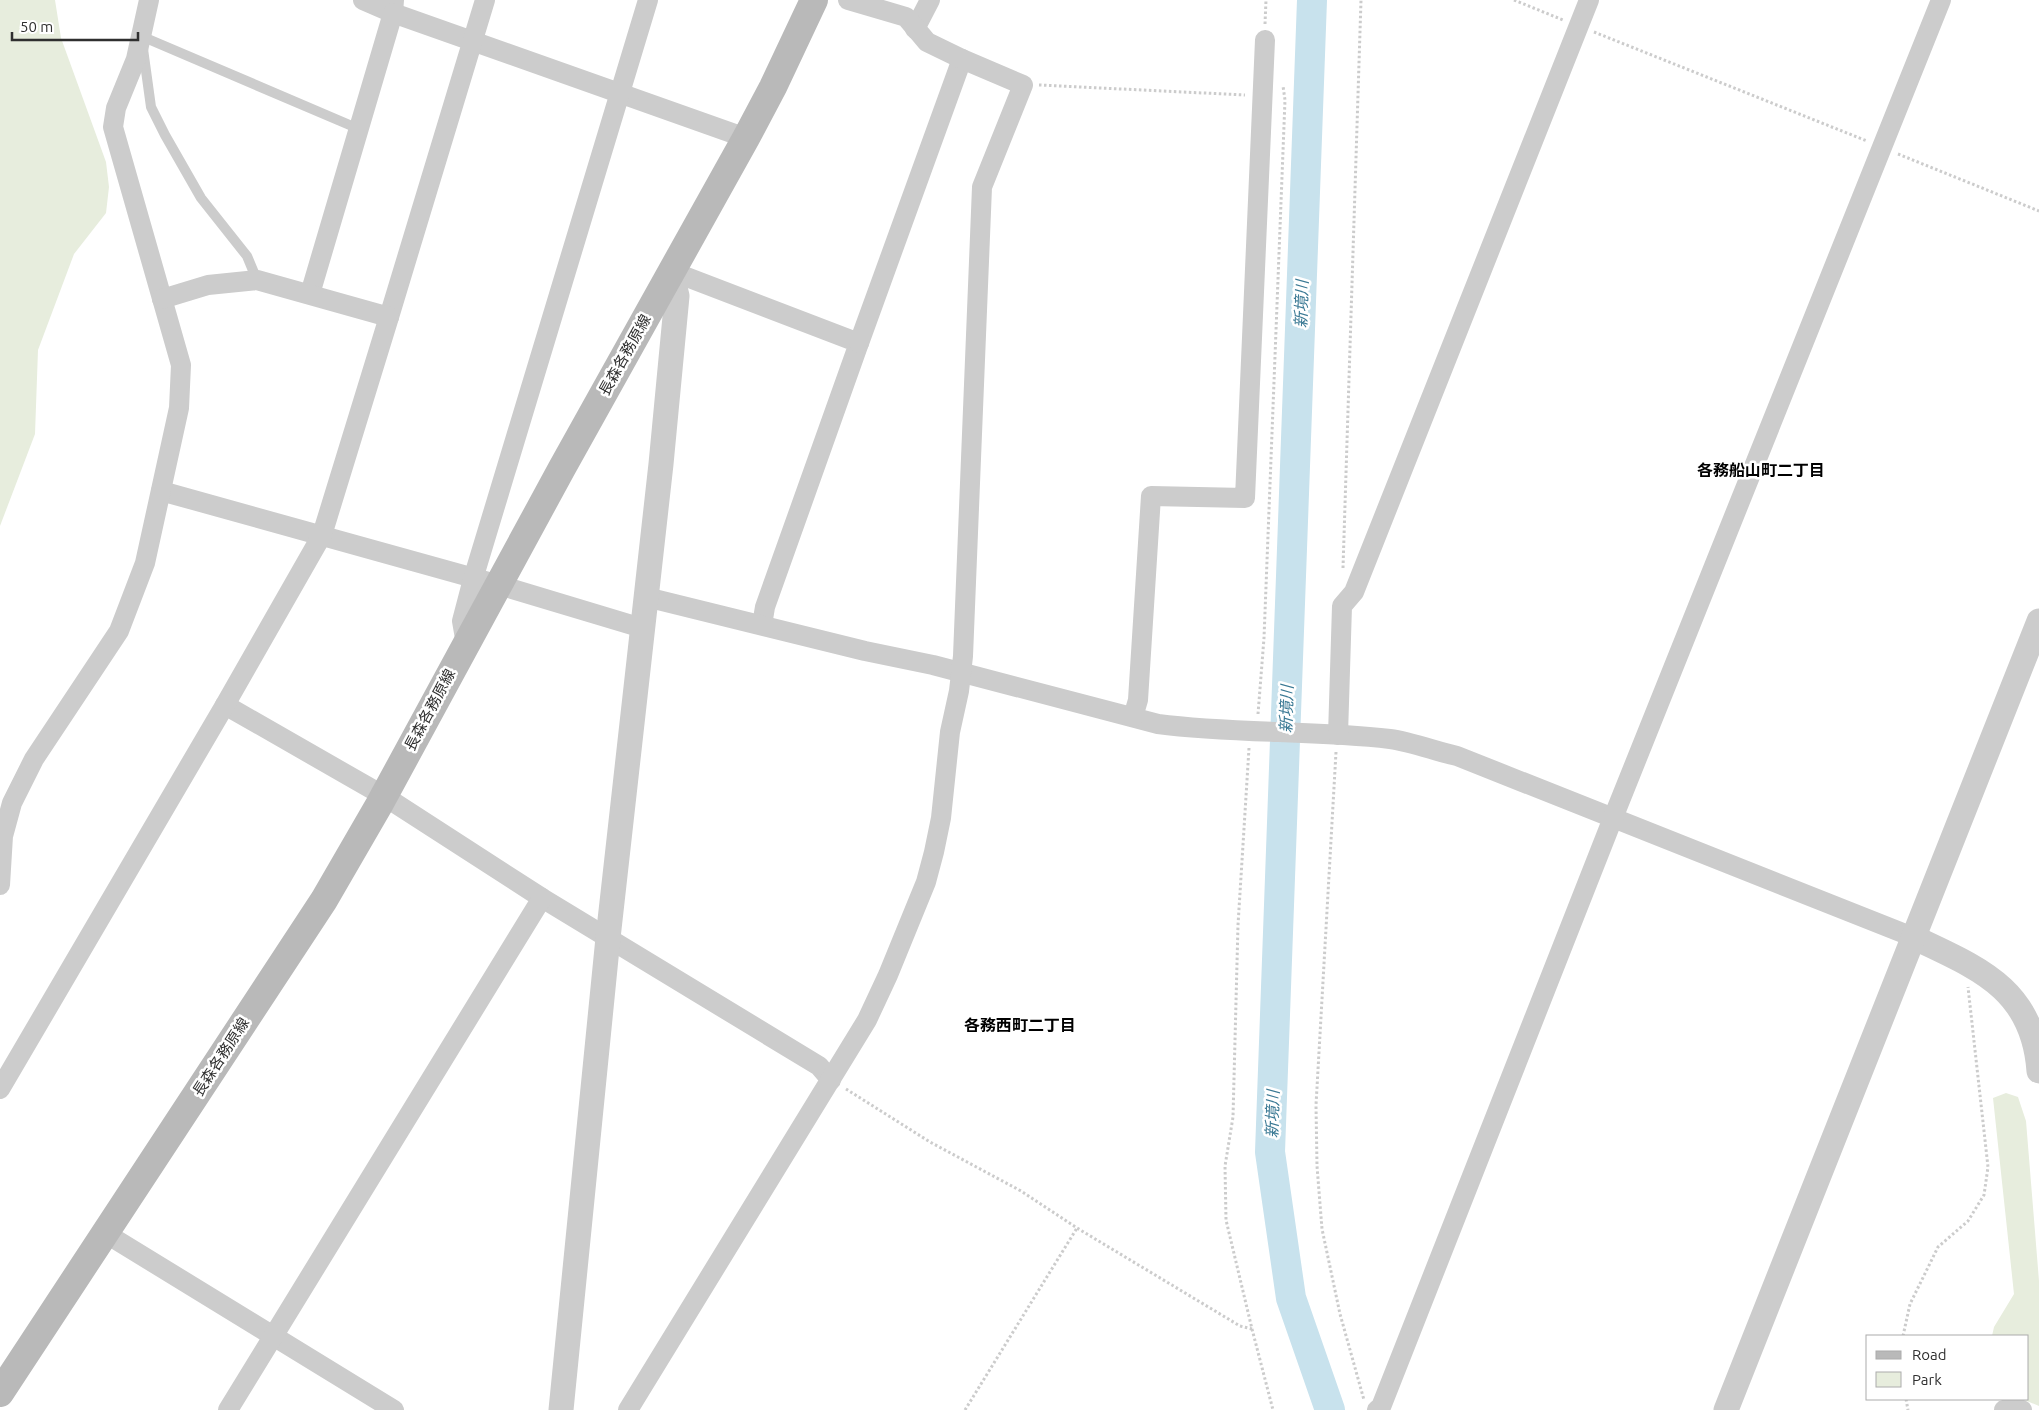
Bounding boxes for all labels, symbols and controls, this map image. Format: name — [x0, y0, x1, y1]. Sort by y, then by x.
scale bar — [12, 10, 139, 42]
text: 50 m — [20, 18, 53, 35]
water label: 新境川 — [1291, 278, 1311, 328]
street label: 長森各務原線 — [595, 311, 654, 398]
district label: 各務船山町二丁目 — [1697, 461, 1825, 479]
street label: 長森各務原線 — [401, 666, 458, 753]
water label: 新境川 — [1276, 683, 1296, 733]
street label: 長森各務原線 — [189, 1014, 252, 1099]
district label: 各務西町二丁目 — [964, 1016, 1076, 1034]
water label: 新境川 — [1262, 1088, 1282, 1138]
legend — [1866, 1335, 2029, 1400]
text: Road — [1912, 1346, 1947, 1363]
text: Park — [1912, 1371, 1942, 1388]

